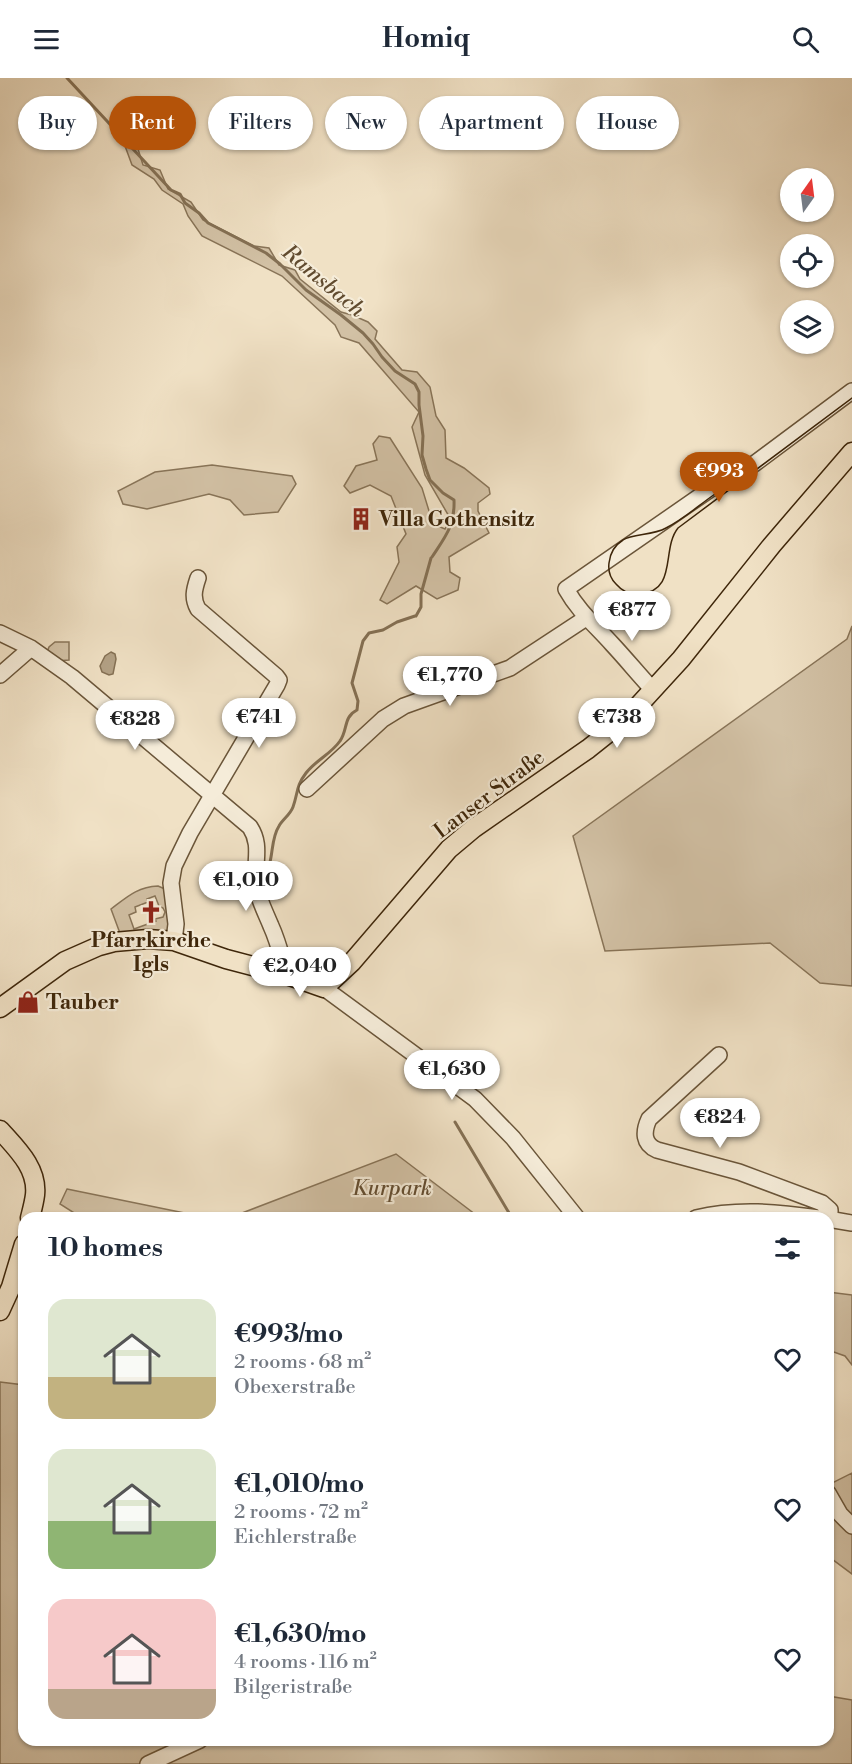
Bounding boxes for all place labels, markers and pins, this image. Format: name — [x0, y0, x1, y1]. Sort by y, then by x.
pin: €993 — [683, 452, 755, 503]
building icon: Villa Gothensitz — [348, 506, 374, 532]
place label: Villa Gothensitz — [378, 507, 535, 533]
pin: €877 — [596, 591, 668, 642]
pin: €1,770 — [401, 656, 499, 707]
pin: €741 — [223, 698, 295, 749]
pin: €738 — [581, 698, 653, 749]
pin: €828 — [99, 700, 171, 751]
pin: €1,010 — [197, 861, 295, 912]
church icon: Pfarrkirche Igls — [138, 899, 164, 925]
place label: Pfarrkirche Igls — [91, 928, 211, 978]
pin: €2,040 — [251, 947, 349, 998]
shop icon: Tauber — [15, 989, 41, 1015]
place label: Tauber — [46, 990, 119, 1016]
pin: €1,630 — [403, 1050, 501, 1101]
pin: €824 — [684, 1098, 756, 1149]

